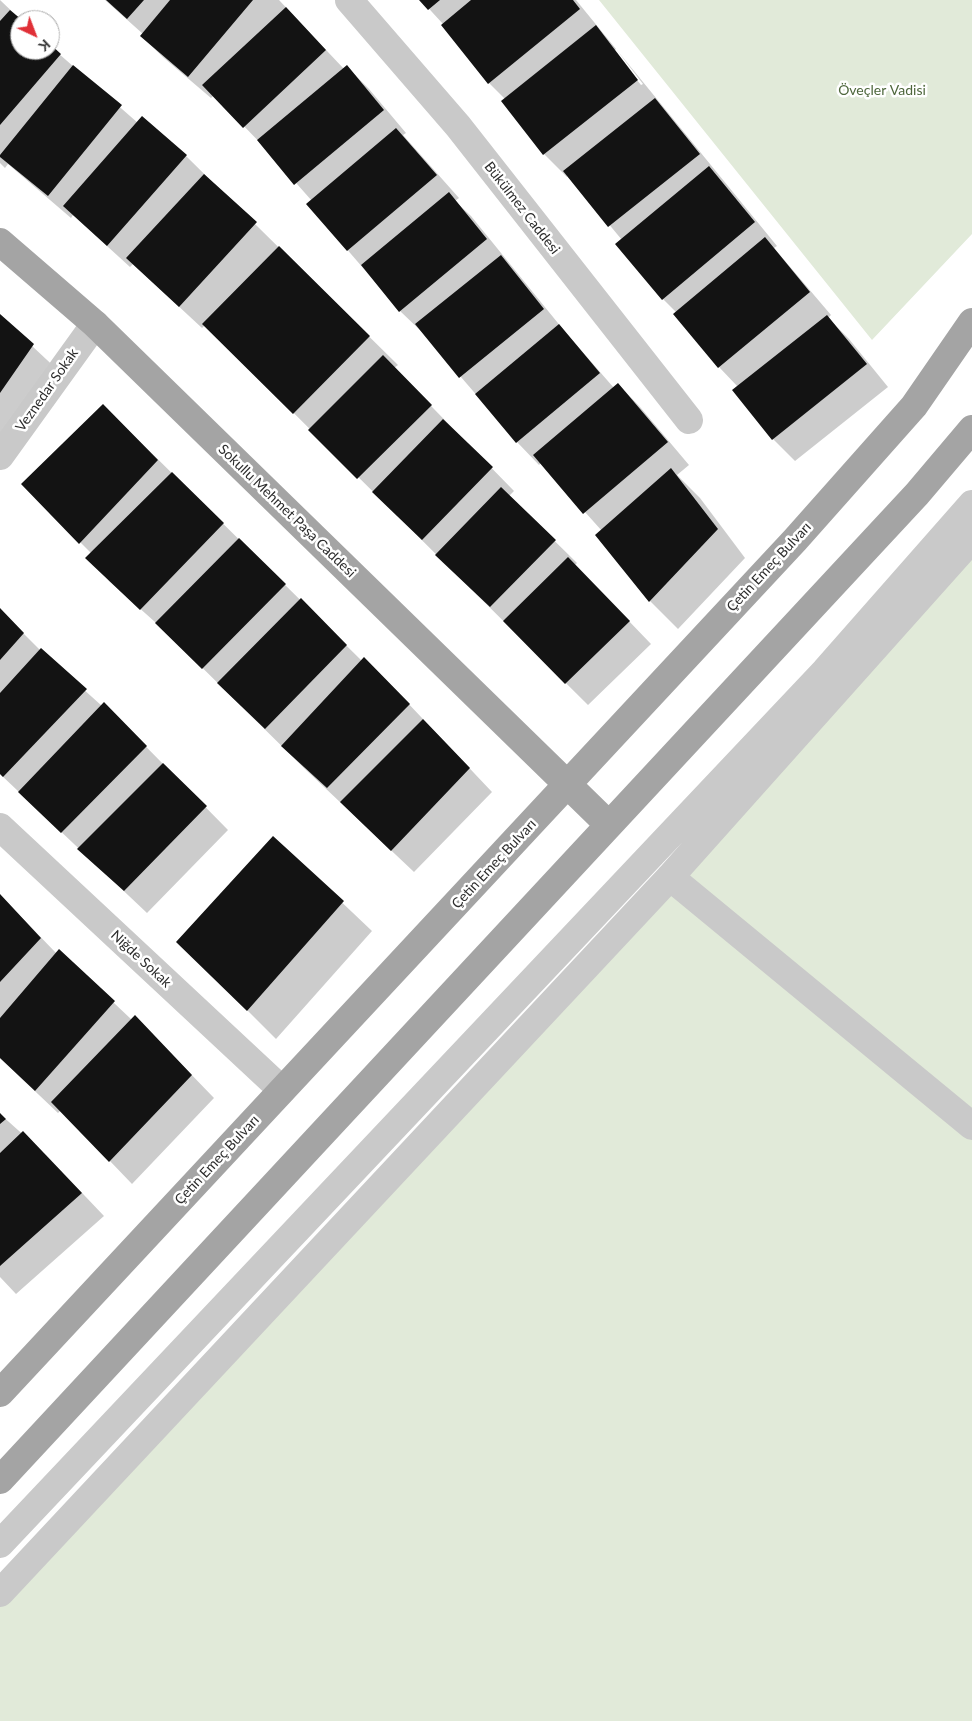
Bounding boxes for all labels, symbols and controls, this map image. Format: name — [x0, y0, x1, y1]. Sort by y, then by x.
north arrow — [10, 10, 60, 60]
text: K — [36, 36, 54, 55]
park label: Öveçler Vadisi — [838, 82, 926, 98]
street label: Bükülmez Caddesi — [481, 158, 563, 258]
street label: Veznedar Sokak — [12, 345, 82, 435]
street label: Sokullu Mehmet Paşa Caddesi — [215, 441, 359, 581]
street label: Çetin Emeç Bulvarı — [723, 519, 815, 615]
street label: Çetin Emeç Bulvarı — [448, 816, 540, 912]
street label: Niğde Sokak — [107, 927, 175, 991]
street label: Çetin Emeç Bulvarı — [171, 1112, 263, 1208]

